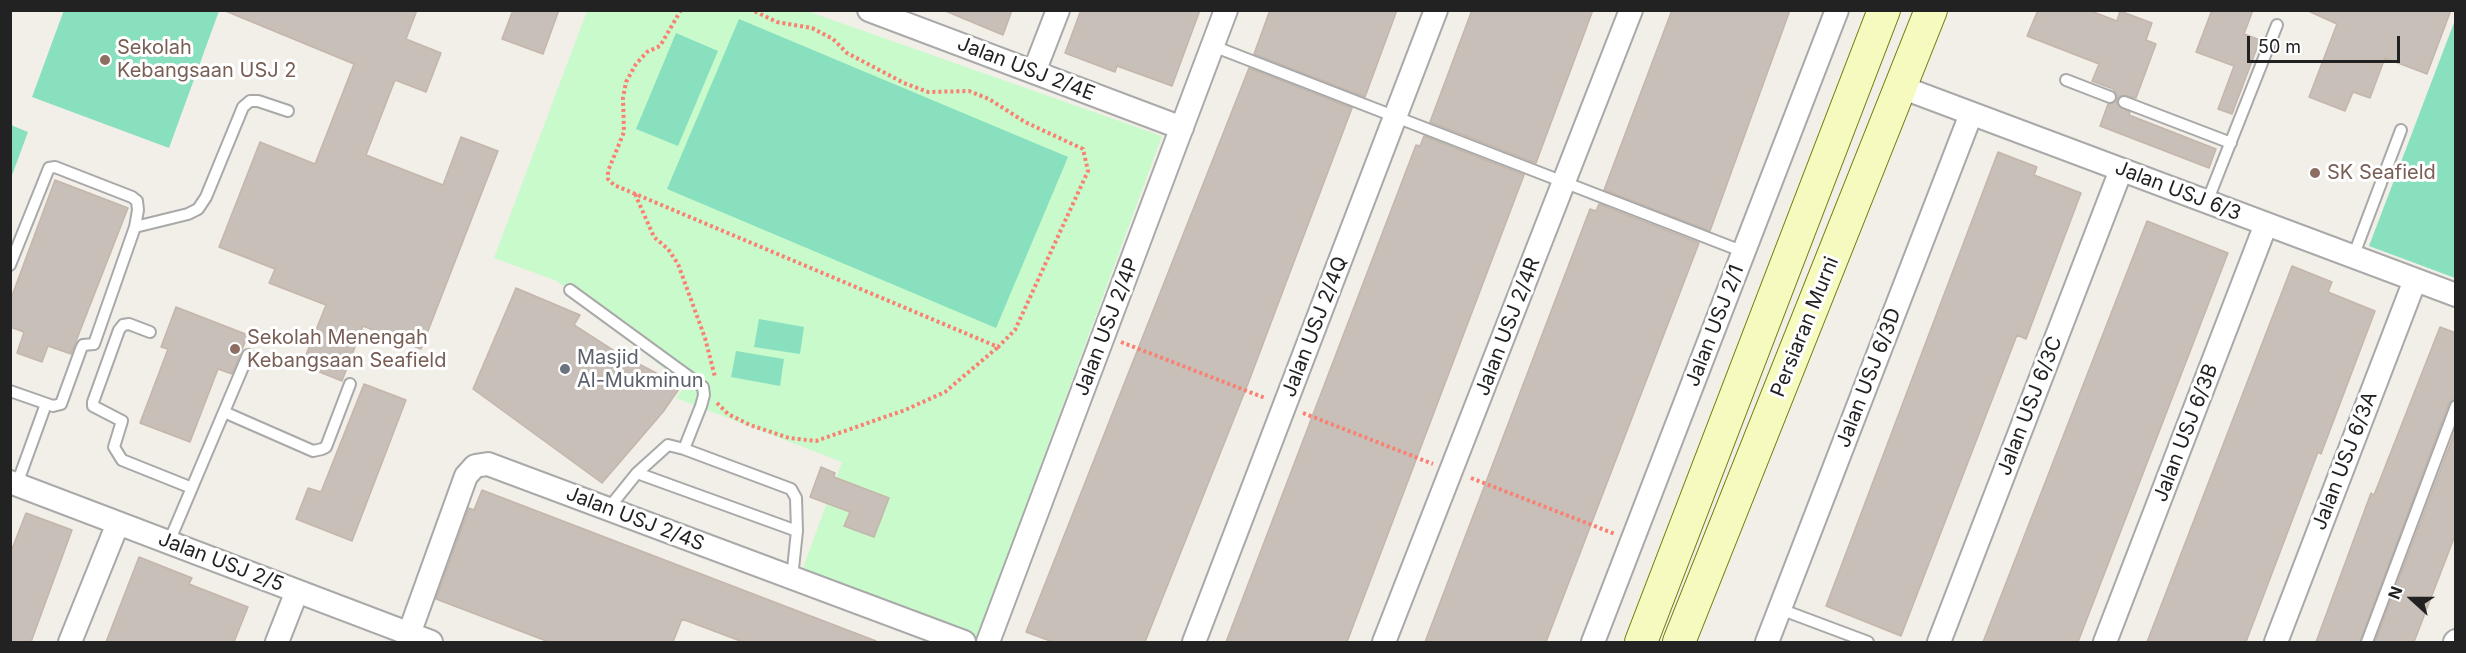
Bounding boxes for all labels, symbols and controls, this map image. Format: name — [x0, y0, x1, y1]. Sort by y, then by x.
scale bar — [2250, 24, 2403, 62]
street label: Jalan USJ 2/4E — [954, 32, 1098, 106]
place label: Sekolah Kebangsaan USJ 2 — [117, 36, 296, 83]
text: 50 m — [2258, 36, 2301, 57]
marker: Sekolah Kebangsaan USJ 2 — [98, 53, 112, 67]
street label: Jalan USJ 6/3 — [2112, 156, 2244, 226]
place label: SK Seafield — [2327, 161, 2436, 185]
marker: SK Seafield — [2308, 166, 2322, 180]
street label: Jalan USJ 2/4Q — [1277, 253, 1353, 401]
street label: Persiaran Murni — [1766, 253, 1844, 401]
street label: Jalan USJ 2/4R — [1471, 254, 1545, 400]
street label: Jalan USJ 2/4P — [1070, 255, 1144, 399]
street label: Jalan USJ 2/1 — [1681, 262, 1749, 390]
street label: Jalan USJ 6/3D — [1831, 305, 1907, 451]
place label: Sekolah Menengah Kebangsaan Seafield — [247, 326, 446, 373]
street label: Jalan USJ 6/3C — [1992, 333, 2068, 479]
marker: Sekolah Menengah Kebangsaan Seafield — [228, 342, 242, 356]
place label: Masjid Al-Mukminun — [577, 346, 704, 393]
street label: Jalan USJ 6/3B — [2149, 361, 2223, 505]
marker: Masjid Al-Mukminun — [558, 362, 572, 376]
street label: Jalan USJ 6/3A — [2308, 388, 2382, 534]
street label: Jalan USJ 2/4S — [563, 482, 707, 556]
street label: Jalan USJ 2/5 — [155, 527, 287, 597]
north arrow — [2382, 569, 2442, 629]
text: N — [2384, 583, 2407, 602]

